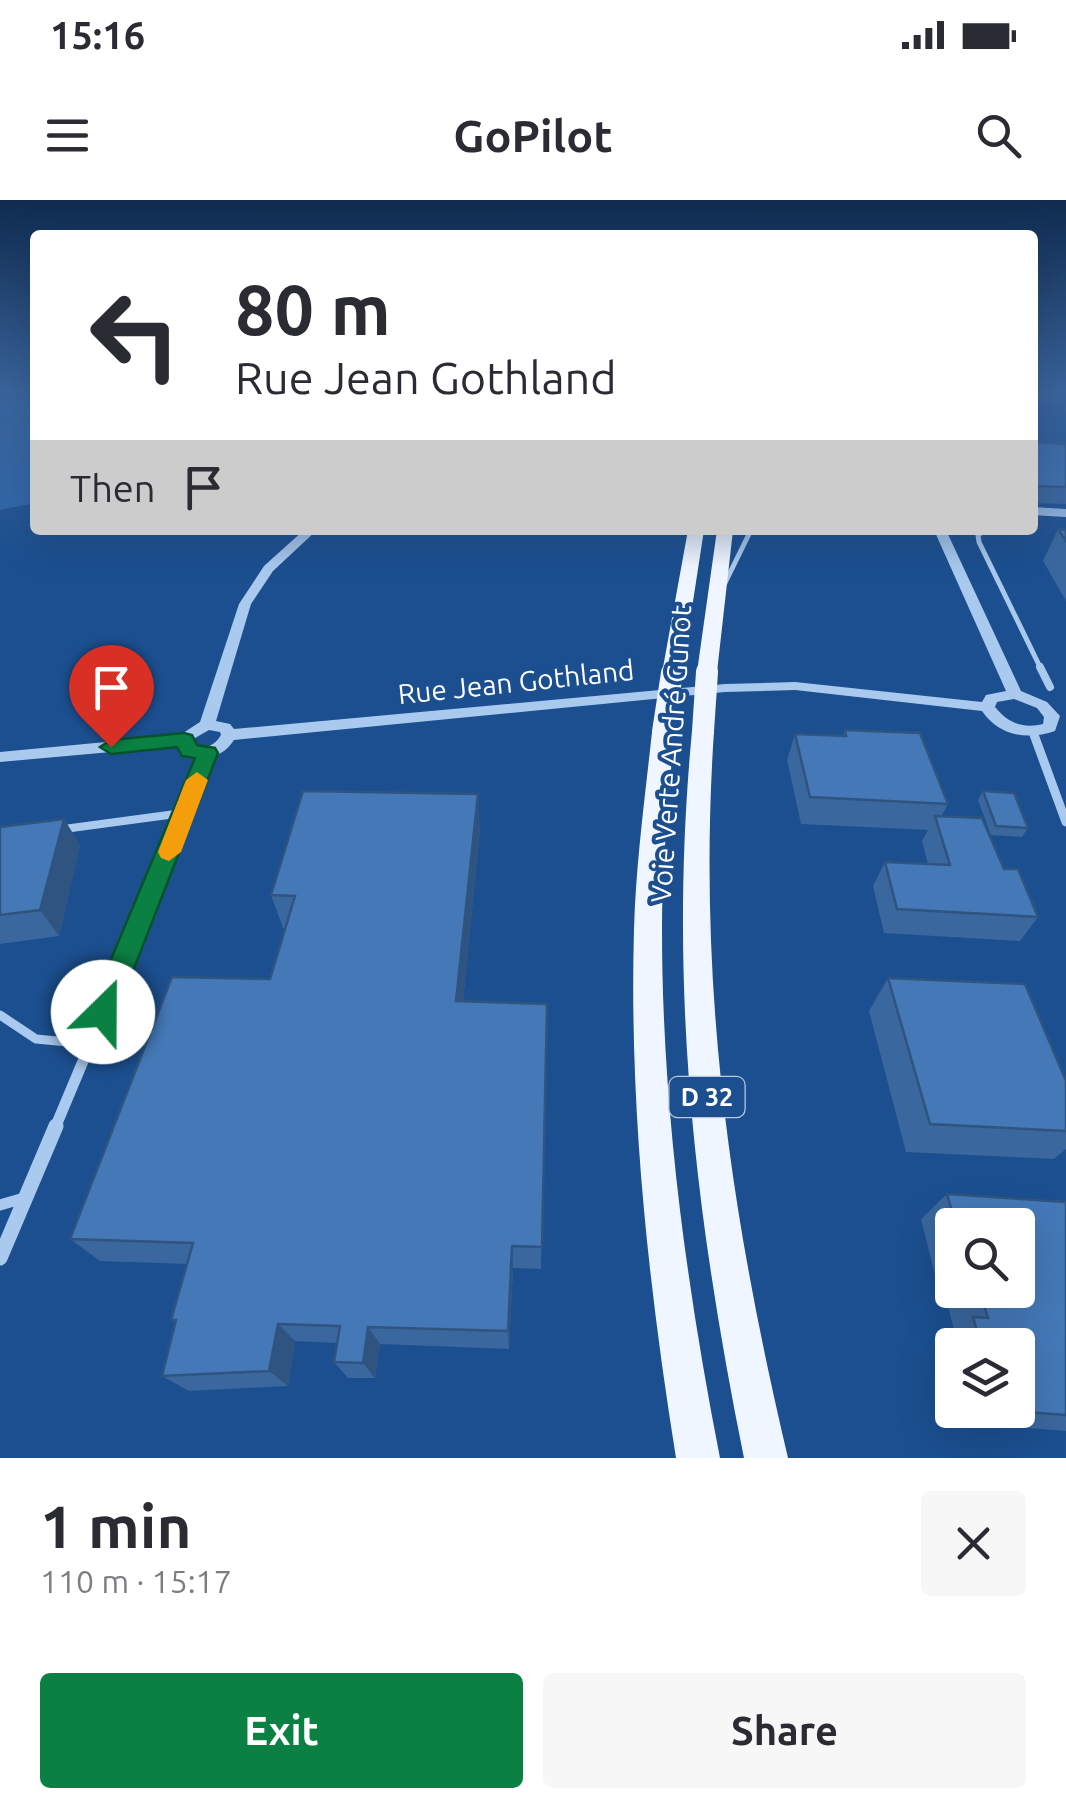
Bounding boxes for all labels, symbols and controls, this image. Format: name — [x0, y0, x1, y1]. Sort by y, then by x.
text: 15:16 — [50, 14, 145, 56]
icon: menu — [40, 108, 95, 163]
icon: search — [971, 108, 1026, 163]
text: GoPilot — [453, 110, 613, 161]
icon: left — [70, 270, 200, 400]
text: 80 m — [235, 270, 391, 348]
text: Rue Jean Gothland — [235, 352, 617, 403]
icon: arrive — [176, 460, 231, 515]
text: Then — [70, 467, 156, 509]
street label: Voie Verte André Gunot — [645, 604, 696, 904]
pin — [69, 645, 154, 748]
street label: Rue Jean Gothland — [396, 654, 636, 709]
icon: arrive — [84, 660, 139, 715]
position arrow — [51, 960, 155, 1064]
road number: D 32 — [670, 1077, 744, 1117]
map controls — [935, 1208, 1035, 1428]
button: search — [935, 1208, 1035, 1308]
button: layers — [935, 1328, 1035, 1428]
button: close — [921, 1491, 1026, 1596]
text: 1 min — [40, 1492, 192, 1559]
text: 110 m · 15:17 — [40, 1563, 232, 1599]
button: Exit — [40, 1673, 523, 1788]
button: Share — [543, 1673, 1026, 1788]

